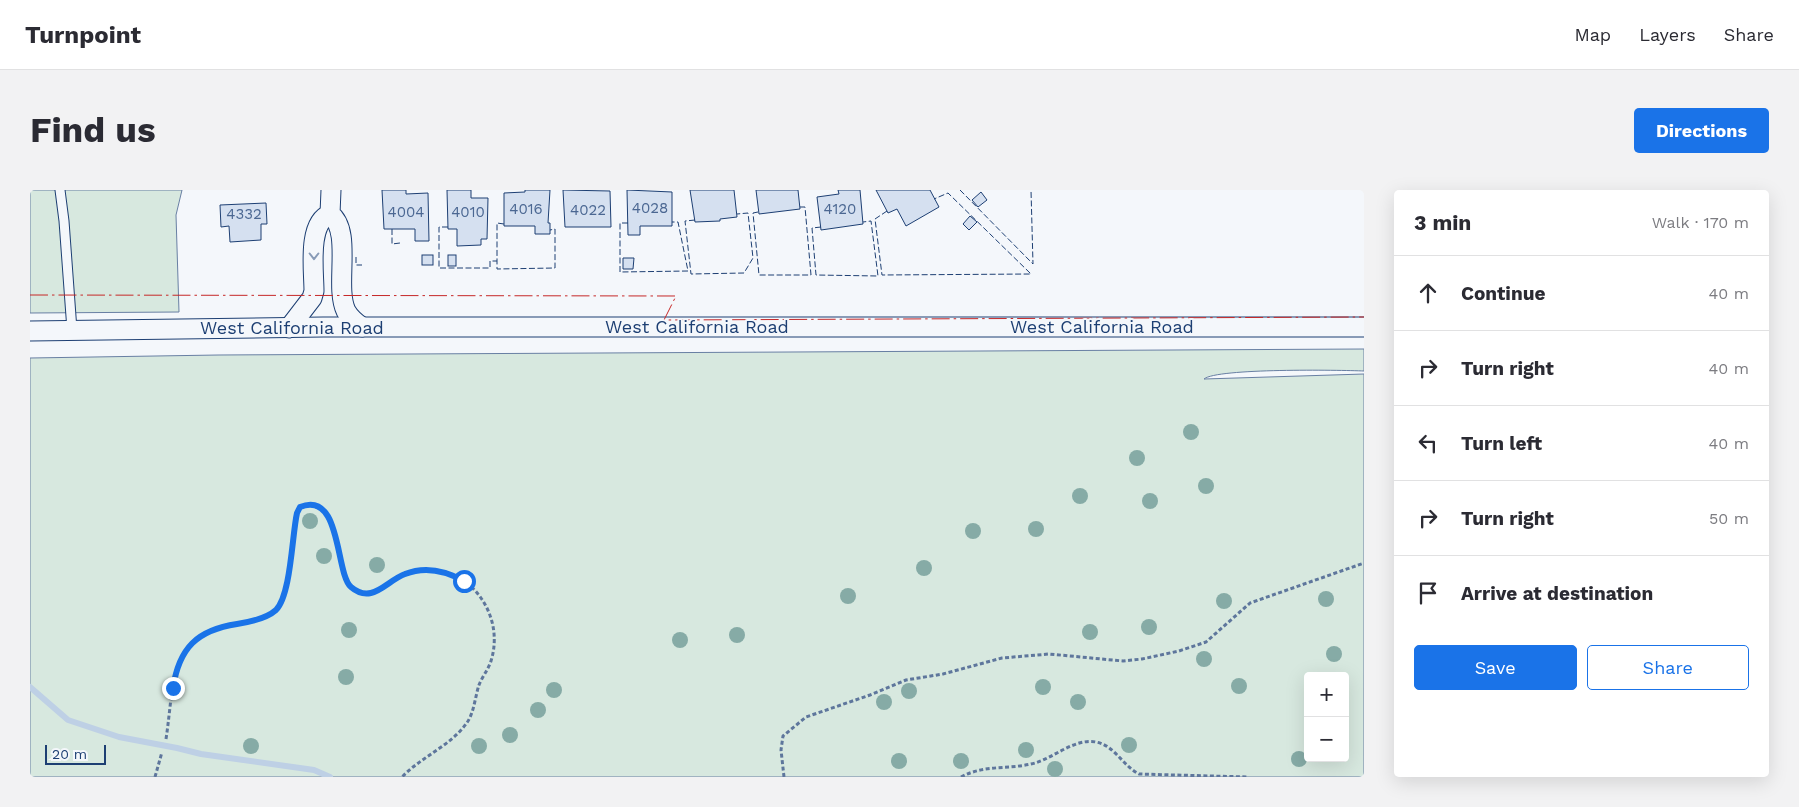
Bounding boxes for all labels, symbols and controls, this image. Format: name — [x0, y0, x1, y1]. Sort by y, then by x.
text: Turnpoint — [25, 21, 141, 49]
text: Map — [1574, 24, 1611, 45]
text: Layers — [1639, 24, 1696, 45]
text: Share — [1724, 24, 1774, 45]
button: Directions — [1634, 108, 1769, 153]
text: Find us — [30, 109, 156, 151]
house number: 4028 — [632, 199, 668, 217]
house number: 4016 — [509, 200, 543, 218]
house number: 4120 — [824, 200, 856, 218]
house number: 4022 — [570, 201, 606, 219]
house number: 4004 — [388, 203, 425, 221]
house number: 4010 — [451, 203, 485, 221]
house number: 4332 — [226, 205, 262, 223]
text: 3 min — [1414, 210, 1471, 235]
text: Walk · 170 m — [1652, 213, 1749, 232]
one-way arrow — [309, 253, 319, 261]
icon: ahead — [1414, 279, 1442, 307]
text: Continue — [1461, 282, 1545, 305]
text: 40 m — [1709, 284, 1749, 303]
street label: West California Road — [605, 316, 789, 337]
street label: West California Road — [1010, 316, 1194, 337]
street label: West California Road — [200, 317, 384, 338]
icon: right — [1414, 354, 1442, 382]
text: Turn right — [1461, 357, 1554, 380]
text: 40 m — [1709, 359, 1749, 378]
icon: left — [1414, 429, 1442, 457]
text: Turn left — [1461, 432, 1542, 455]
text: 40 m — [1709, 434, 1749, 453]
icon: right — [1414, 504, 1442, 532]
text: Turn right — [1461, 507, 1554, 530]
text: 50 m — [1709, 509, 1749, 528]
route start — [453, 570, 476, 593]
icon: arrive — [1414, 579, 1442, 607]
text: Arrive at destination — [1461, 582, 1653, 605]
button: Save — [1414, 645, 1577, 690]
button: Share — [1587, 645, 1749, 690]
map controls — [1304, 672, 1349, 762]
button: + — [1304, 672, 1349, 717]
route end — [162, 677, 185, 700]
button: − — [1304, 717, 1349, 762]
scale bar — [45, 742, 106, 765]
text: 20 m — [52, 746, 87, 762]

